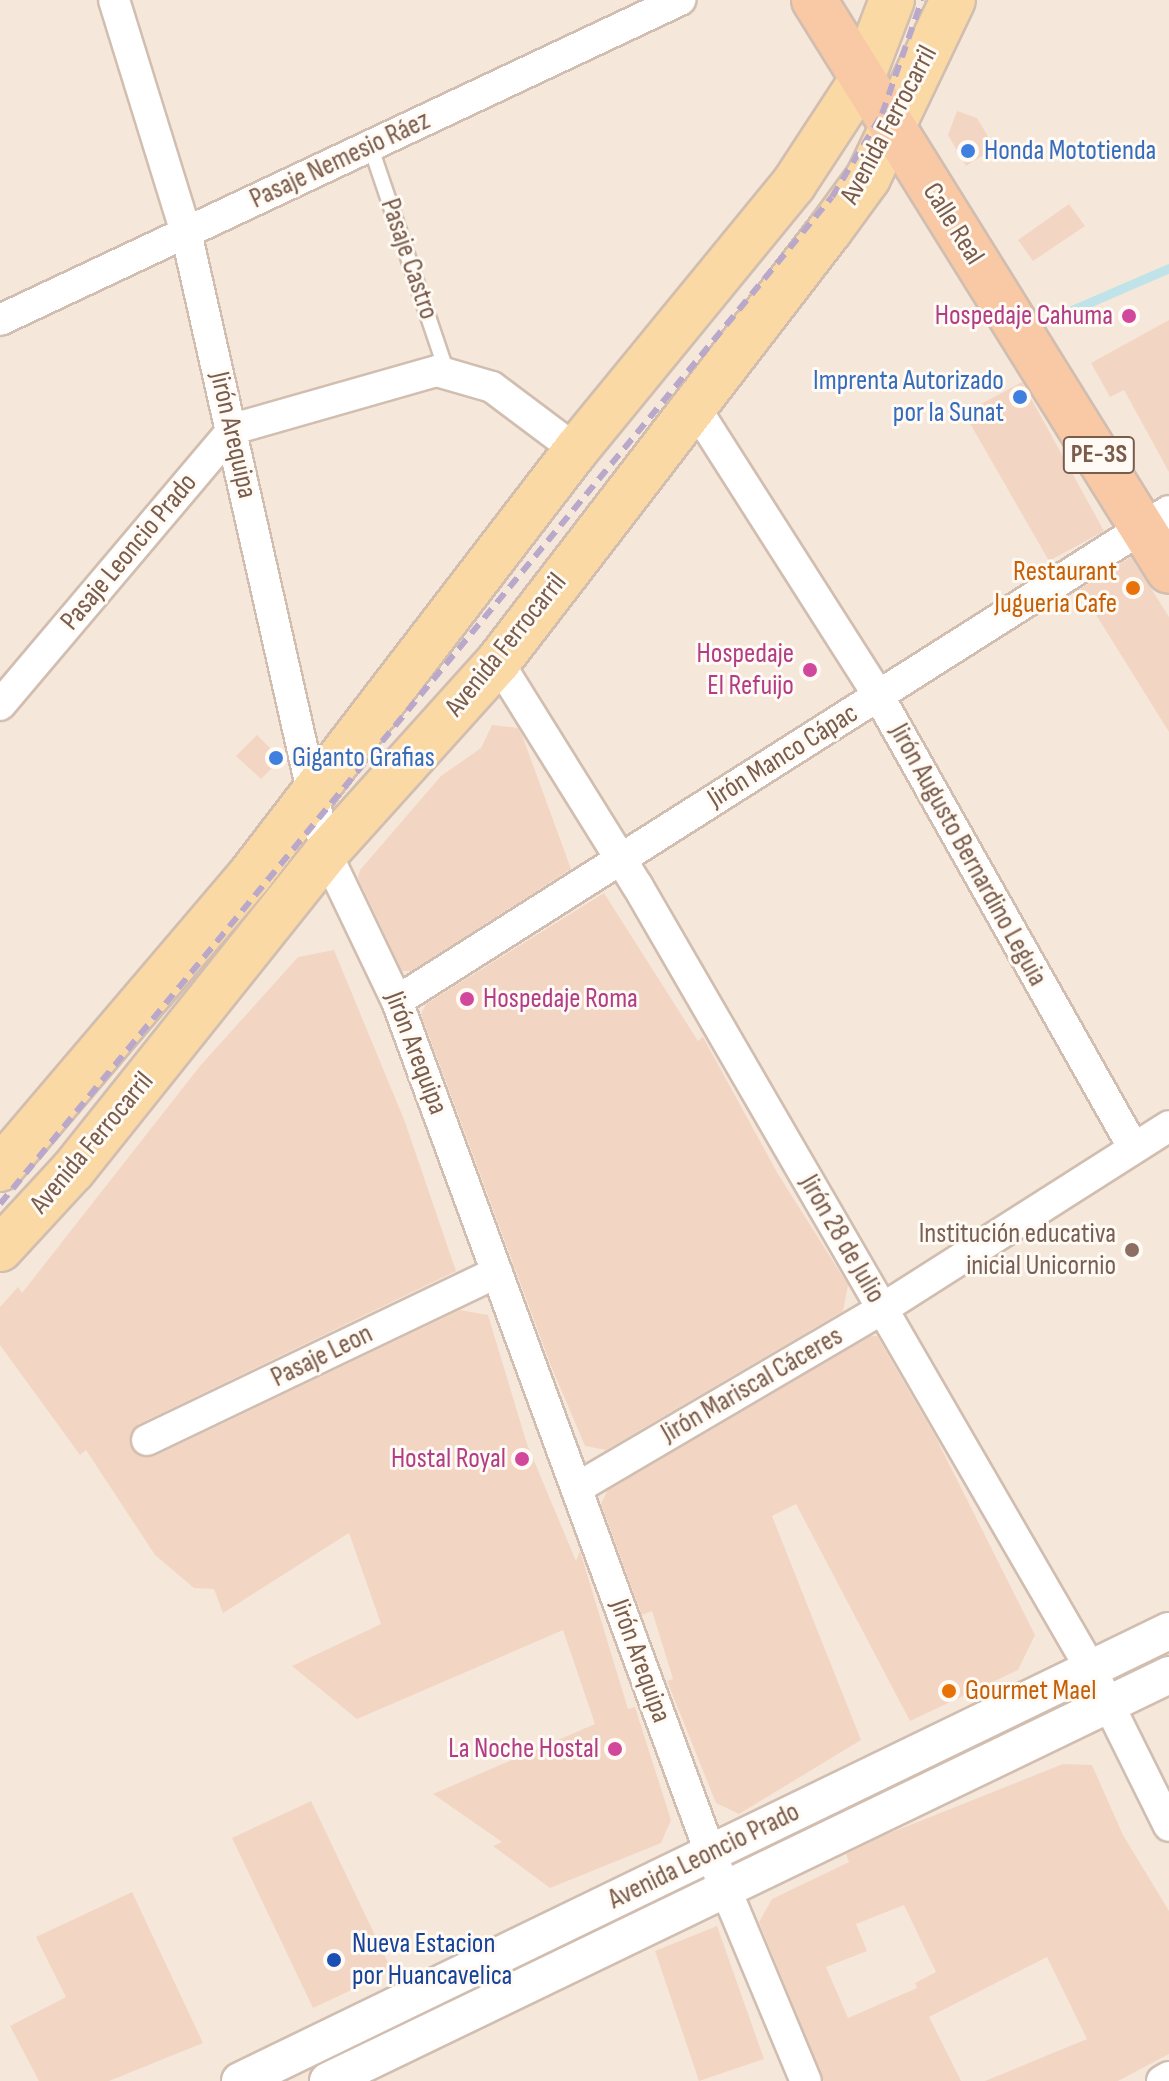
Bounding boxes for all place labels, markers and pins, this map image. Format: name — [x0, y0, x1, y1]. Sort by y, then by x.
place label: Honda Mototienda — [984, 134, 1156, 168]
marker: Honda Mototienda — [959, 142, 977, 160]
place label: Hospedaje Cahuma — [935, 299, 1113, 333]
marker: Hospedaje Cahuma — [1120, 307, 1138, 325]
place label: Imprenta Autorizado por la Sunat — [813, 364, 1004, 430]
marker: Imprenta Autorizado por la Sunat — [1011, 388, 1029, 406]
place label: Restaurant Jugueria Cafe — [994, 555, 1117, 621]
marker: Restaurant Jugueria Cafe — [1124, 579, 1142, 597]
place label: Hospedaje El Refuijo — [697, 637, 794, 703]
marker: Hospedaje El Refuijo — [801, 661, 819, 679]
place label: Giganto Grafias — [292, 741, 435, 775]
marker: Giganto Grafias — [267, 749, 285, 767]
place label: Hospedaje Roma — [483, 982, 638, 1016]
marker: Hospedaje Roma — [458, 990, 476, 1008]
place label: Institución educativa inicial Unicornio — [919, 1217, 1116, 1283]
marker: Institución educativa inicial Unicornio — [1123, 1241, 1141, 1259]
place label: Hostal Royal — [391, 1442, 506, 1476]
marker: Hostal Royal — [513, 1450, 531, 1468]
place label: Gourmet Mael — [965, 1674, 1096, 1708]
marker: Gourmet Mael — [940, 1682, 958, 1700]
place label: La Noche Hostal — [448, 1732, 599, 1766]
marker: La Noche Hostal — [606, 1740, 624, 1758]
place label: Nueva Estacion por Huancavelica — [352, 1927, 512, 1993]
marker: Nueva Estacion por Huancavelica — [323, 1949, 345, 1971]

